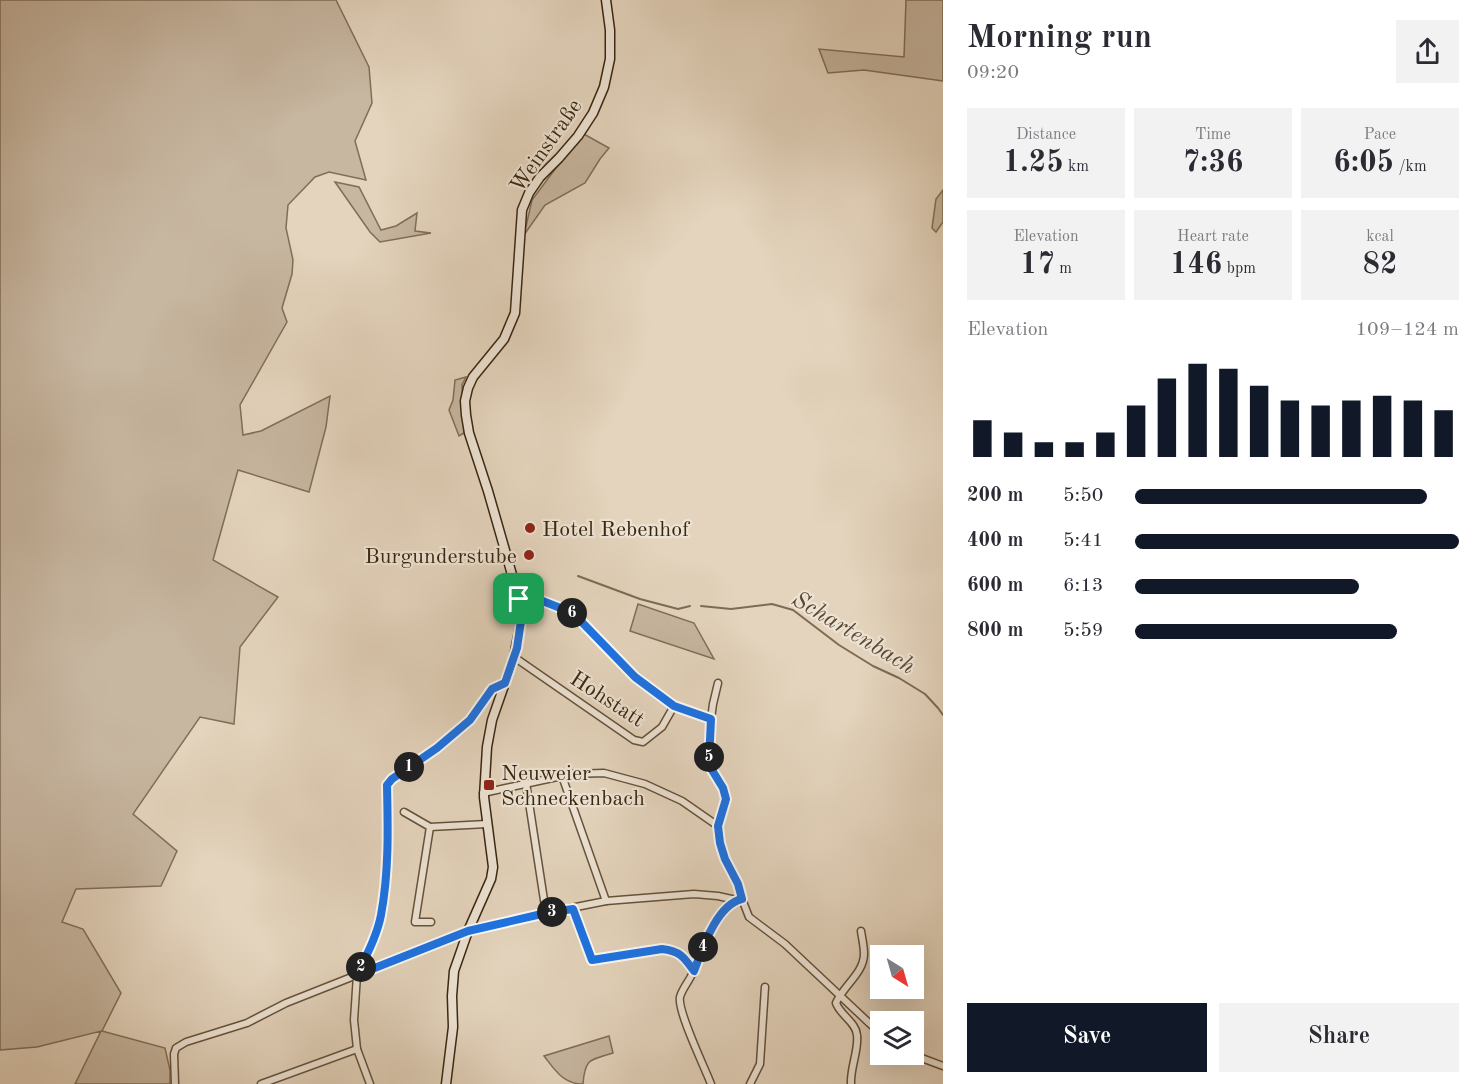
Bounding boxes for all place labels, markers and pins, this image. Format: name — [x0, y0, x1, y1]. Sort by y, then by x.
place label: Hotel Rebenhof — [542, 519, 690, 541]
marker: Hotel Rebenhof — [523, 521, 537, 535]
place label: Burgunderstube — [365, 546, 517, 568]
marker: Burgunderstube — [522, 548, 536, 562]
pin — [493, 573, 544, 624]
pin: 6 — [557, 598, 587, 628]
pin: 5 — [694, 742, 724, 772]
pin: 1 — [394, 752, 424, 782]
place label: Neuweier Schneckenbach — [501, 763, 645, 810]
marker: Neuweier Schneckenbach — [482, 778, 496, 792]
pin: 3 — [537, 897, 567, 927]
pin: 4 — [688, 932, 718, 962]
pin: 2 — [346, 952, 376, 982]

